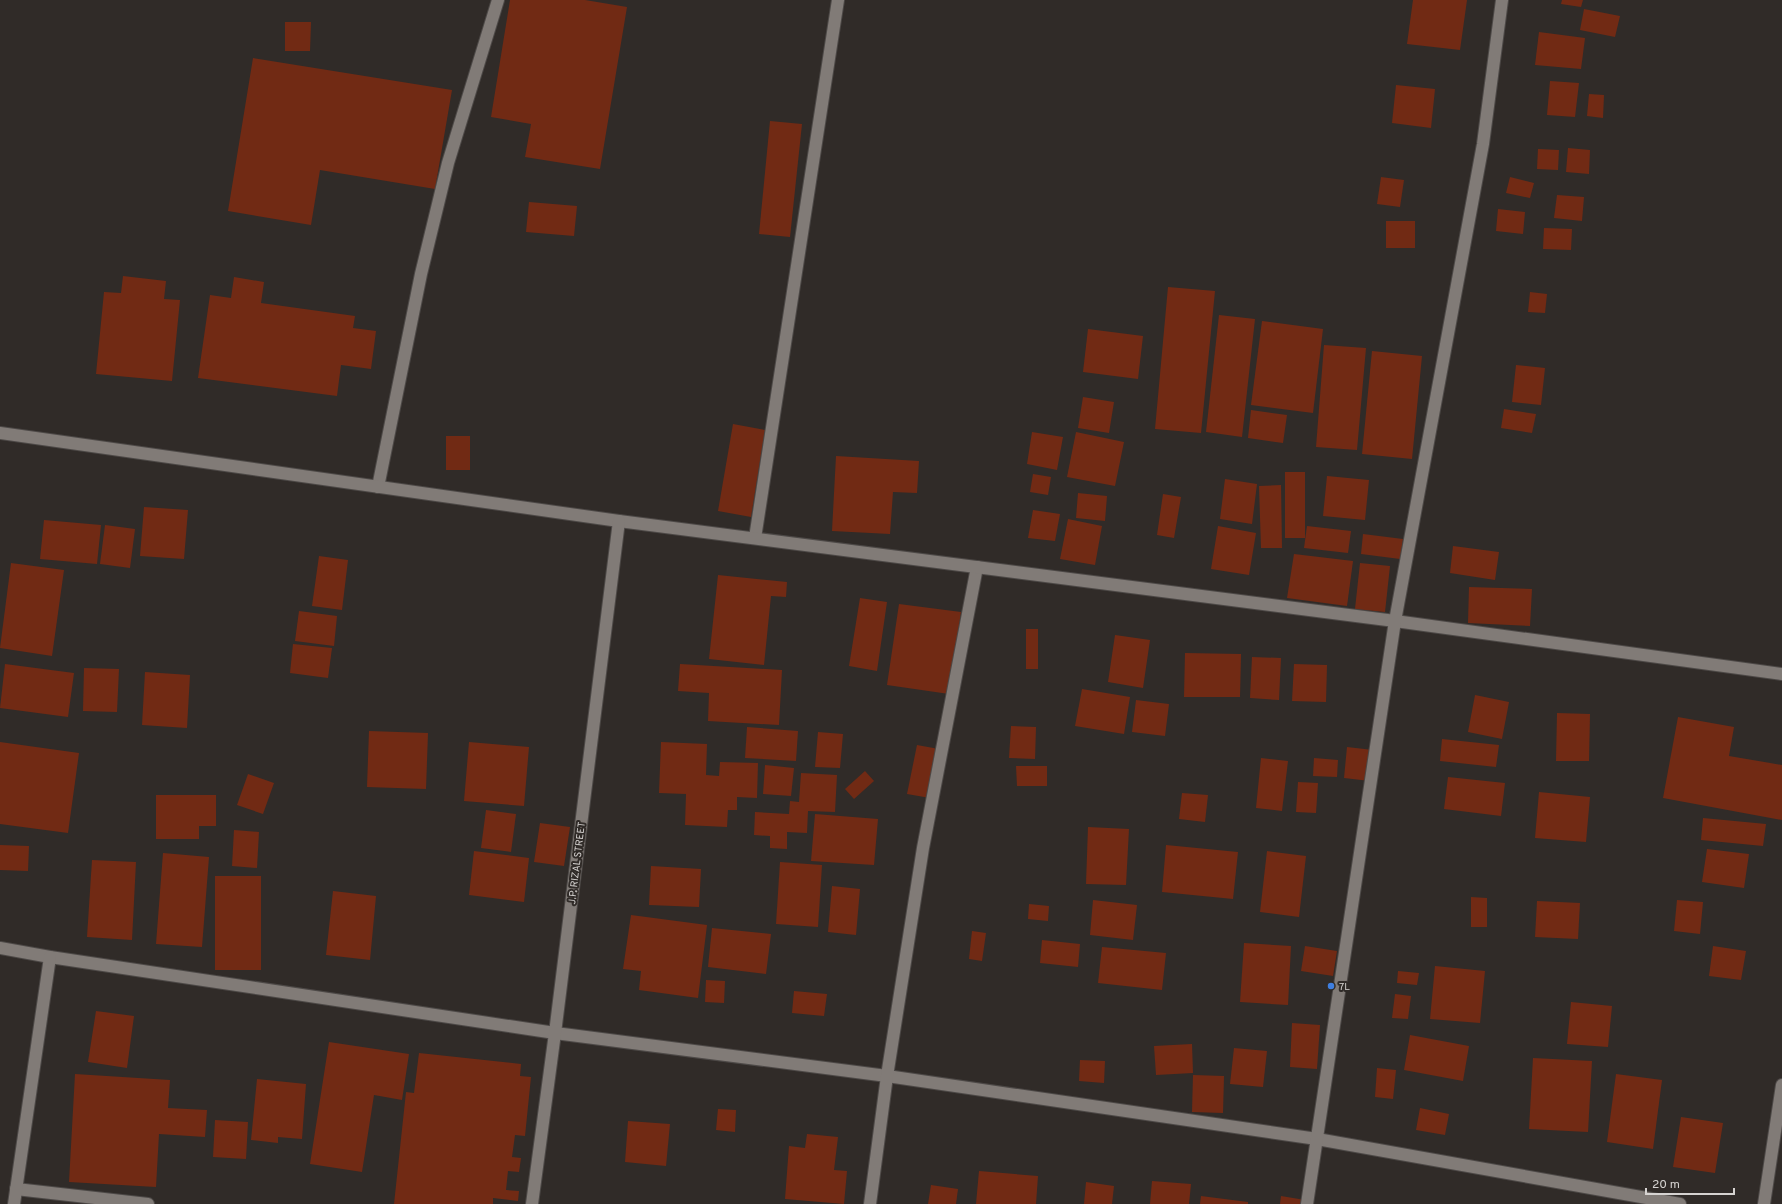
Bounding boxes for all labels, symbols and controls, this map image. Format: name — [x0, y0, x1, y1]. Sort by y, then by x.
street label: J.P. RIZAL STREET — [566, 821, 589, 905]
marker: 7L — [1326, 981, 1336, 991]
place label: 7L — [1339, 981, 1350, 994]
scale bar — [1646, 1170, 1734, 1196]
text: 20 m — [1652, 1177, 1680, 1193]

